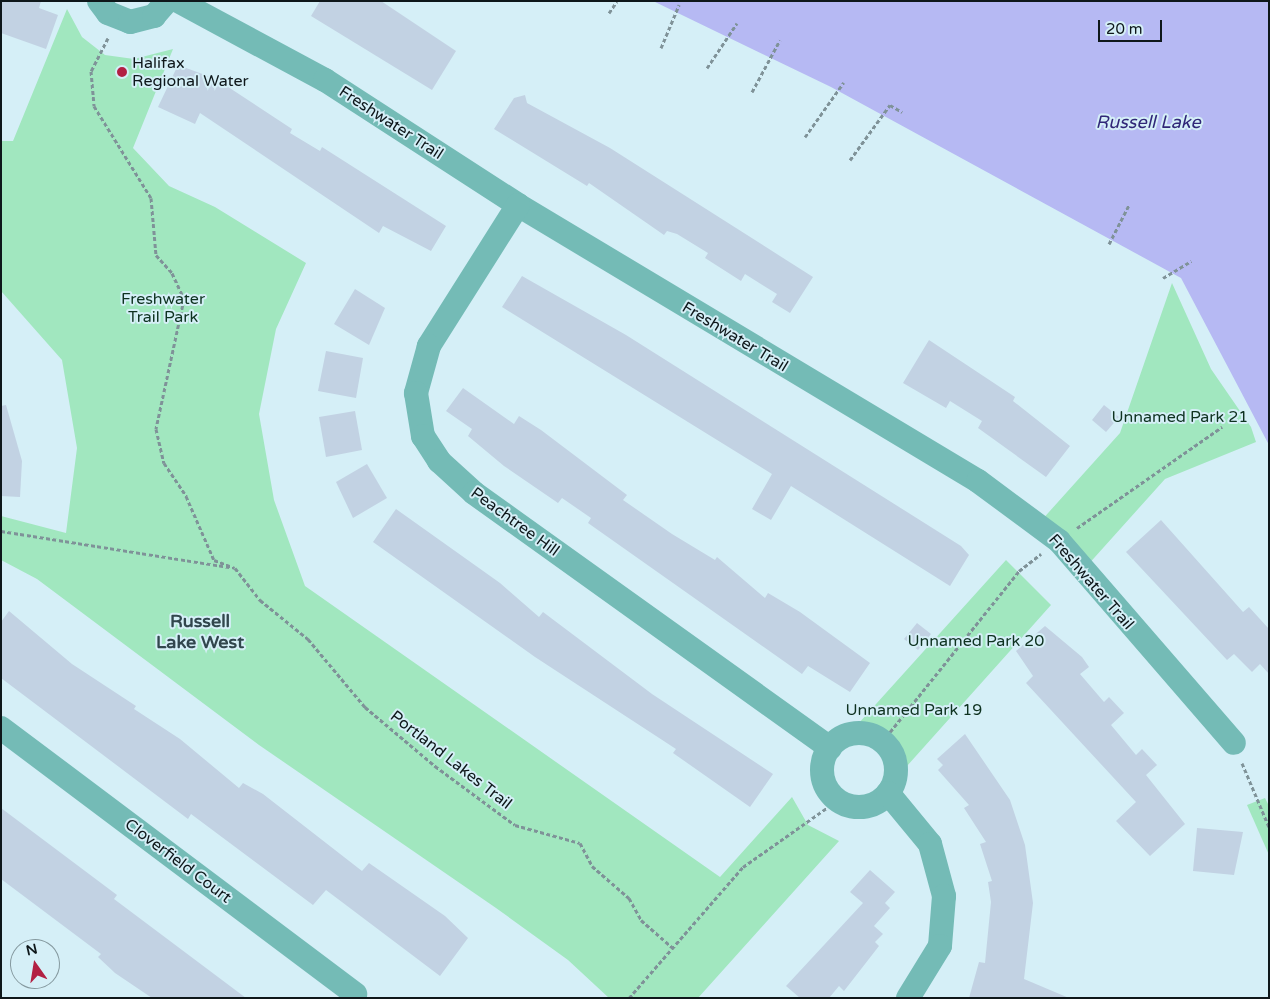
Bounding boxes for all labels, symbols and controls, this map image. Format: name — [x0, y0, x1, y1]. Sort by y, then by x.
scale bar — [1100, 10, 1164, 42]
text: 20 m — [1106, 20, 1143, 38]
place label: Halifax Regional Water — [132, 53, 249, 91]
marker: Halifax Regional Water — [116, 66, 128, 78]
street label: Freshwater Trail — [335, 82, 447, 164]
water label: Russell Lake — [1095, 111, 1201, 133]
park label: Freshwater Trail Park — [121, 289, 205, 327]
street label: Freshwater Trail — [679, 298, 791, 376]
park label: Unnamed Park 21 — [1112, 407, 1248, 427]
street label: Peachtree Hill — [467, 483, 563, 561]
street label: Freshwater Trail — [1044, 530, 1138, 634]
district label: Russell Lake West — [156, 611, 244, 654]
park label: Unnamed Park 20 — [908, 631, 1044, 651]
park label: Unnamed Park 19 — [846, 700, 982, 720]
street label: Portland Lakes Trail — [386, 707, 516, 813]
street label: Cloverfield Court — [121, 815, 235, 907]
north arrow — [10, 939, 60, 989]
text: N — [24, 940, 39, 959]

